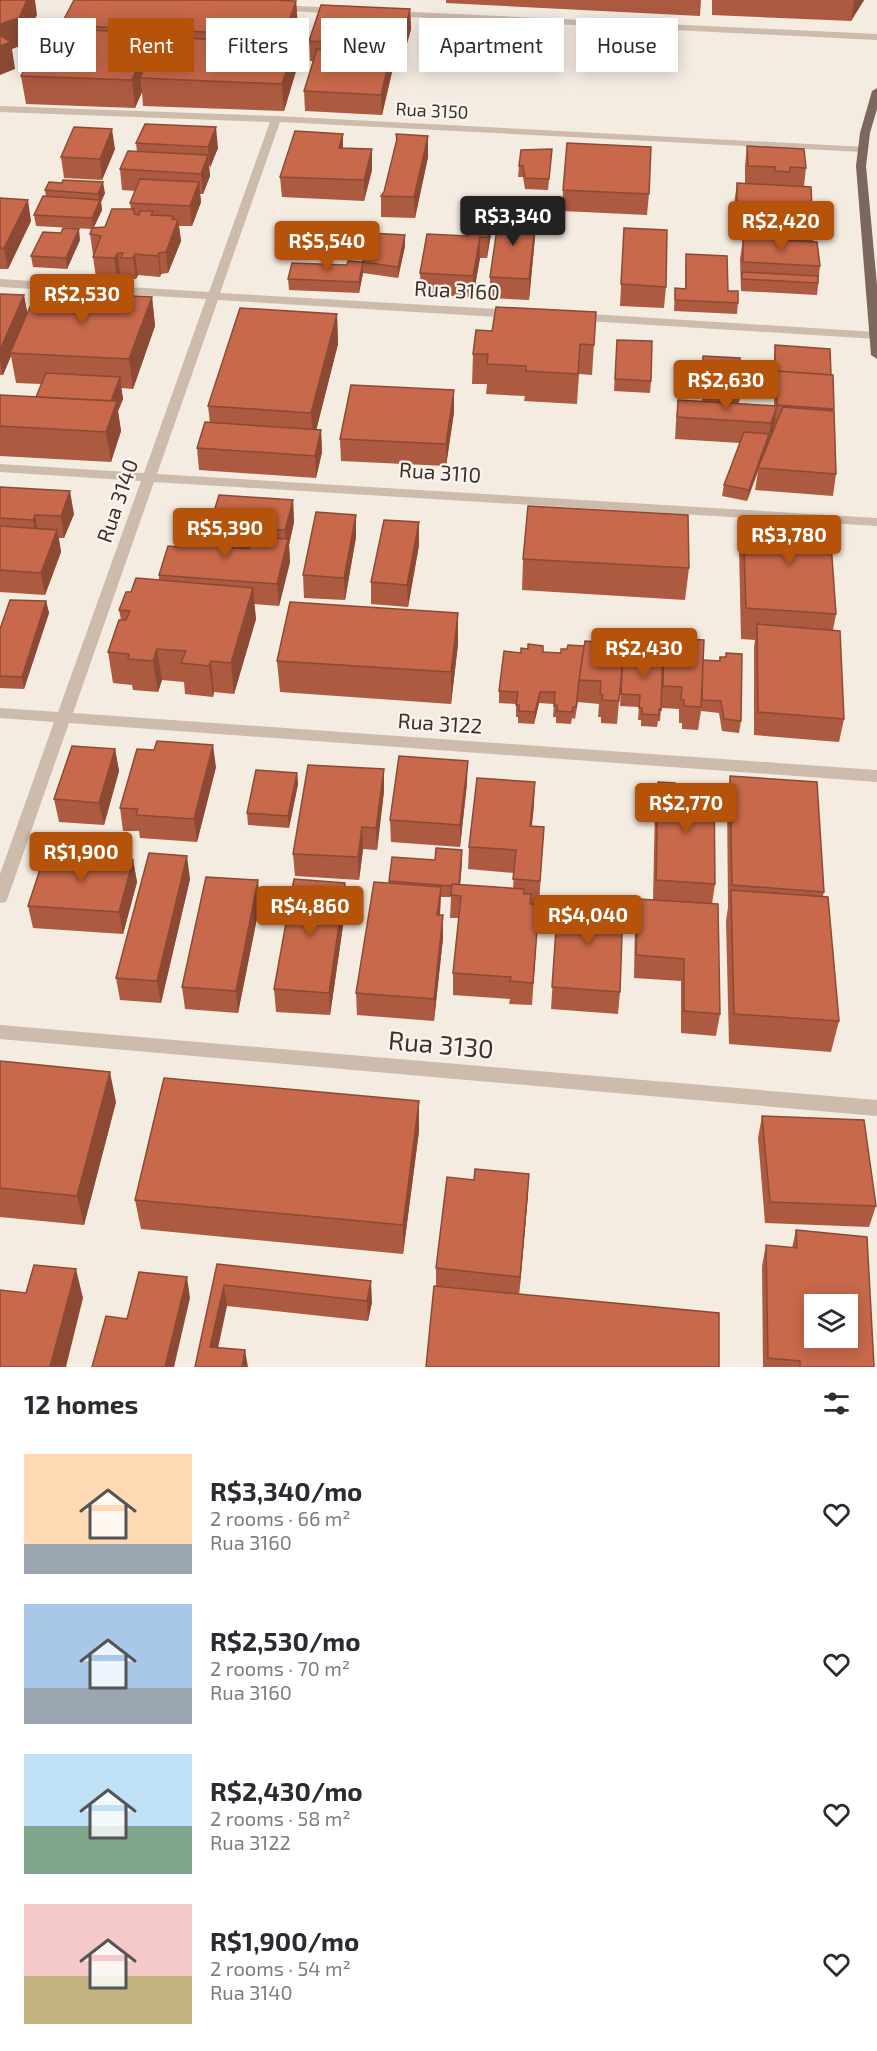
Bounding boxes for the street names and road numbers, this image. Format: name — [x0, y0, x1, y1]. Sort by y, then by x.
street label: Rua 3150 — [395, 97, 469, 123]
street label: Rua 3160 — [414, 275, 501, 304]
street label: Rua 3140 — [91, 455, 143, 546]
street label: Rua 3110 — [398, 456, 482, 487]
street label: Rua 3122 — [397, 707, 483, 738]
street label: Rua 3130 — [387, 1023, 495, 1064]

